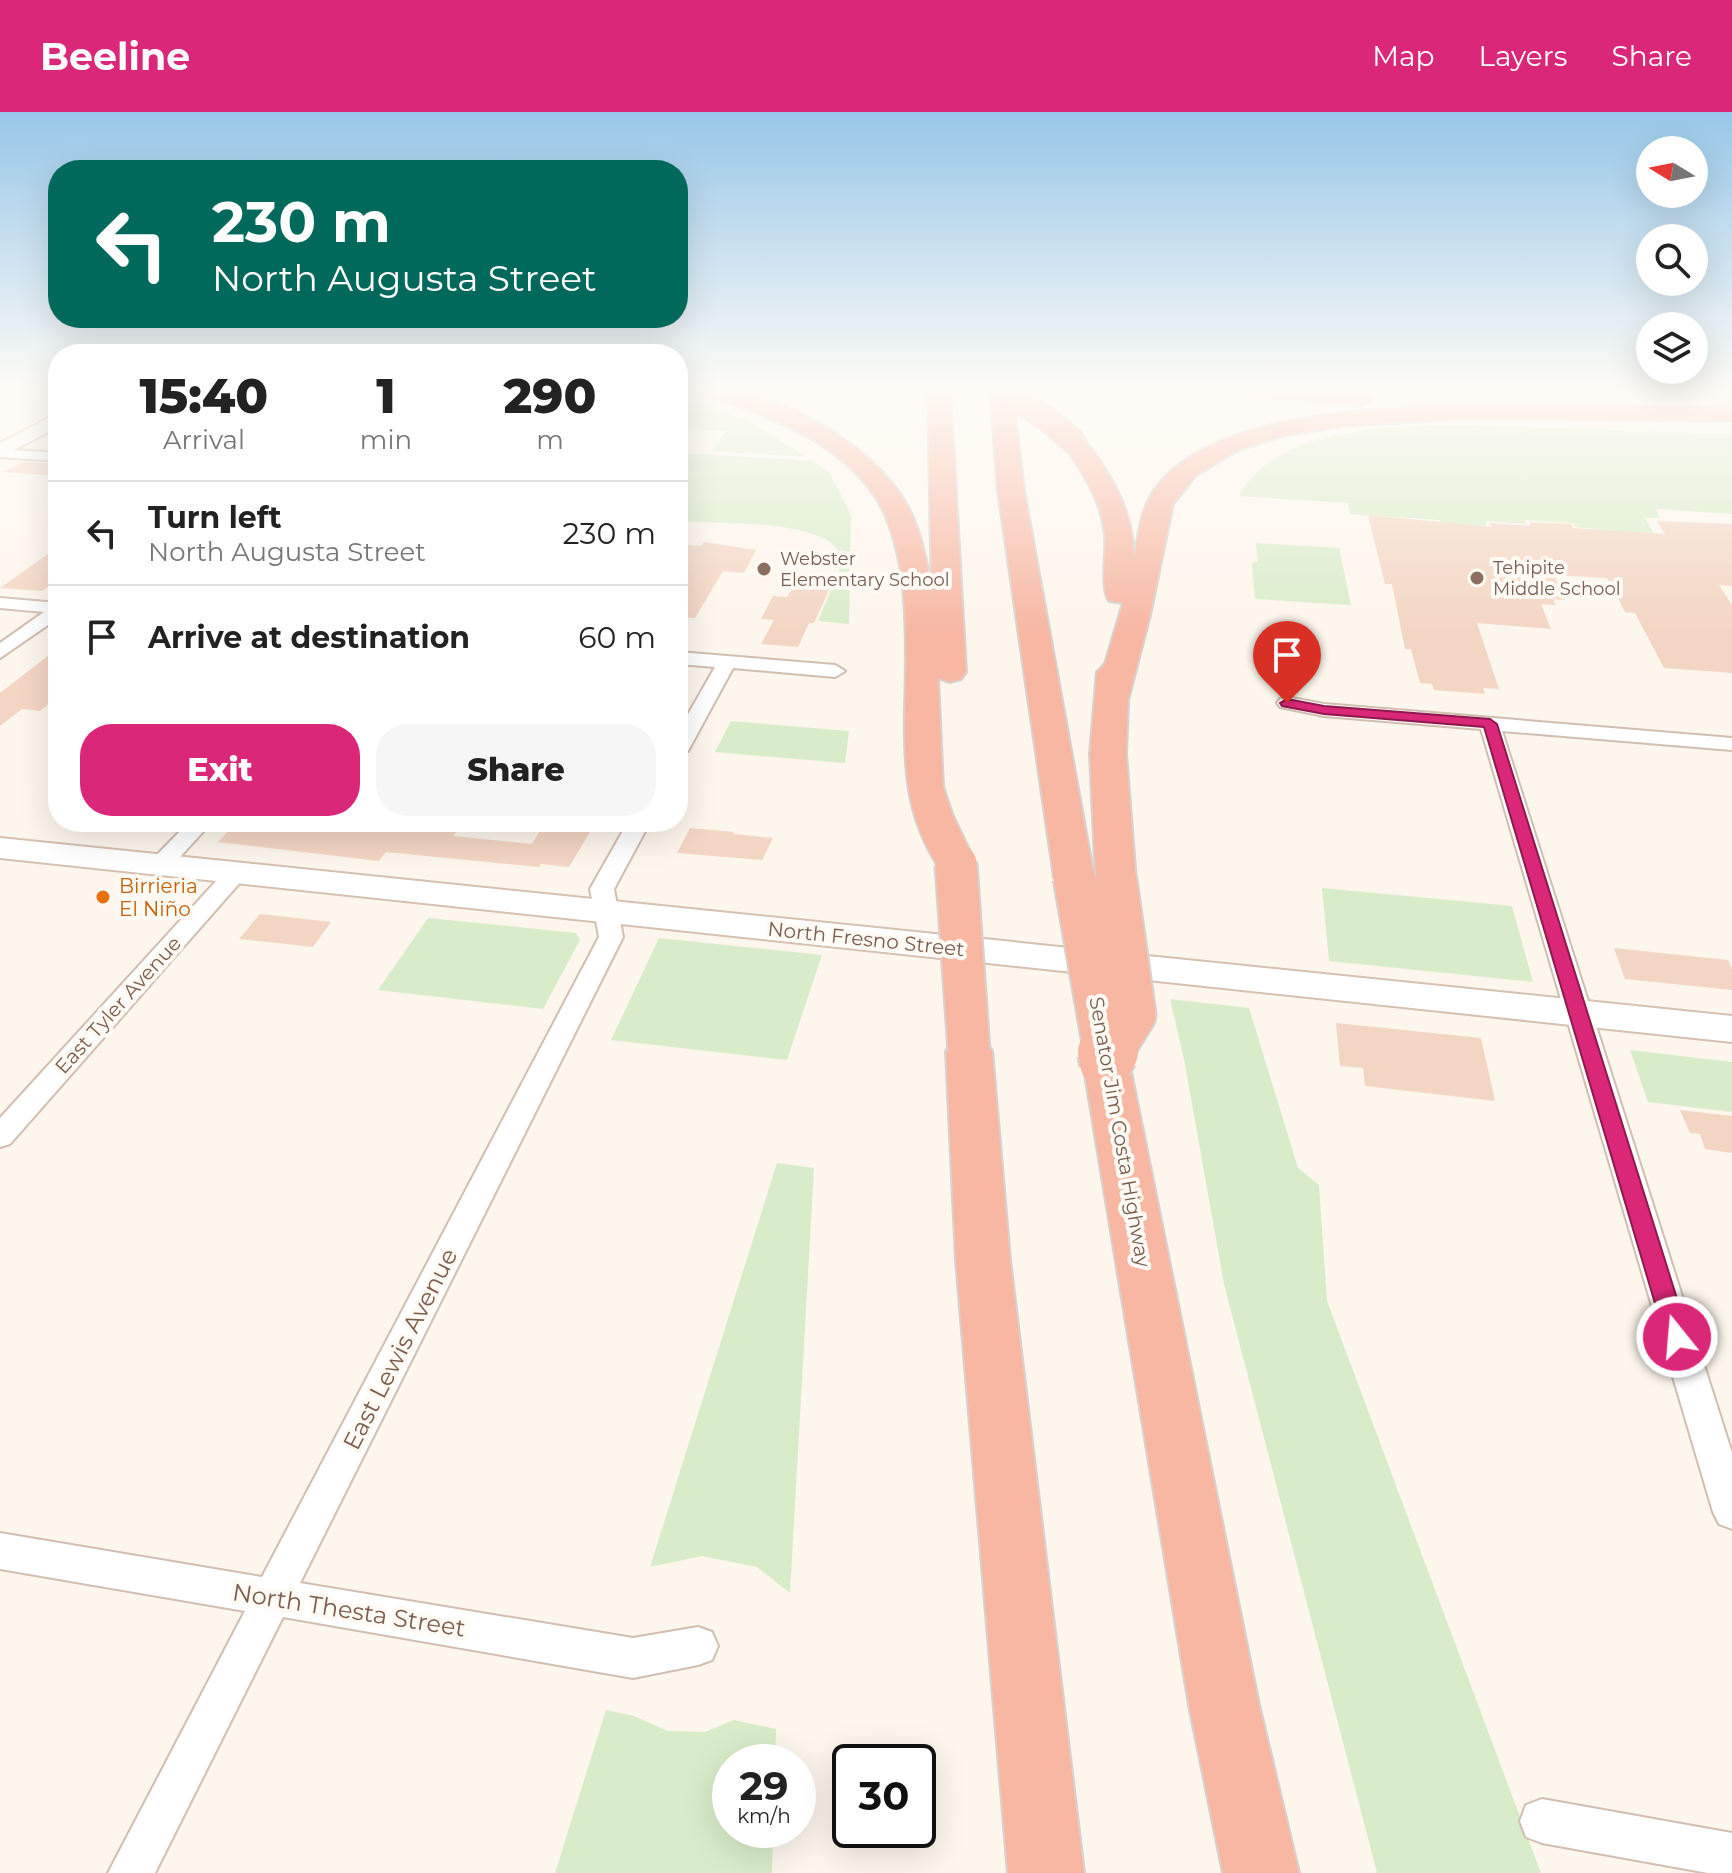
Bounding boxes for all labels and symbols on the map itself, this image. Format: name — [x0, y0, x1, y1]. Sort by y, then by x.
north arrow — [1636, 136, 1708, 208]
place label: Webster Elementary School — [780, 548, 950, 591]
place label: Tehipite Middle School — [1493, 557, 1621, 600]
marker: Webster Elementary School — [755, 560, 773, 578]
marker: Tehipite Middle School — [1468, 569, 1486, 587]
pin — [1253, 621, 1321, 703]
place label: Birrieria El Niño — [119, 874, 198, 921]
marker: Birrieria El Niño — [94, 888, 112, 906]
street label: North Fresno Street — [766, 917, 966, 961]
street label: East Tyler Avenue — [50, 931, 186, 1079]
street label: Senator Jim Costa Highway — [1084, 995, 1156, 1269]
street label: East Lewis Avenue — [337, 1243, 463, 1455]
position arrow — [1635, 1295, 1719, 1379]
street label: North Thesta Street — [231, 1577, 468, 1643]
speed limit sign: 30 — [832, 1744, 936, 1848]

